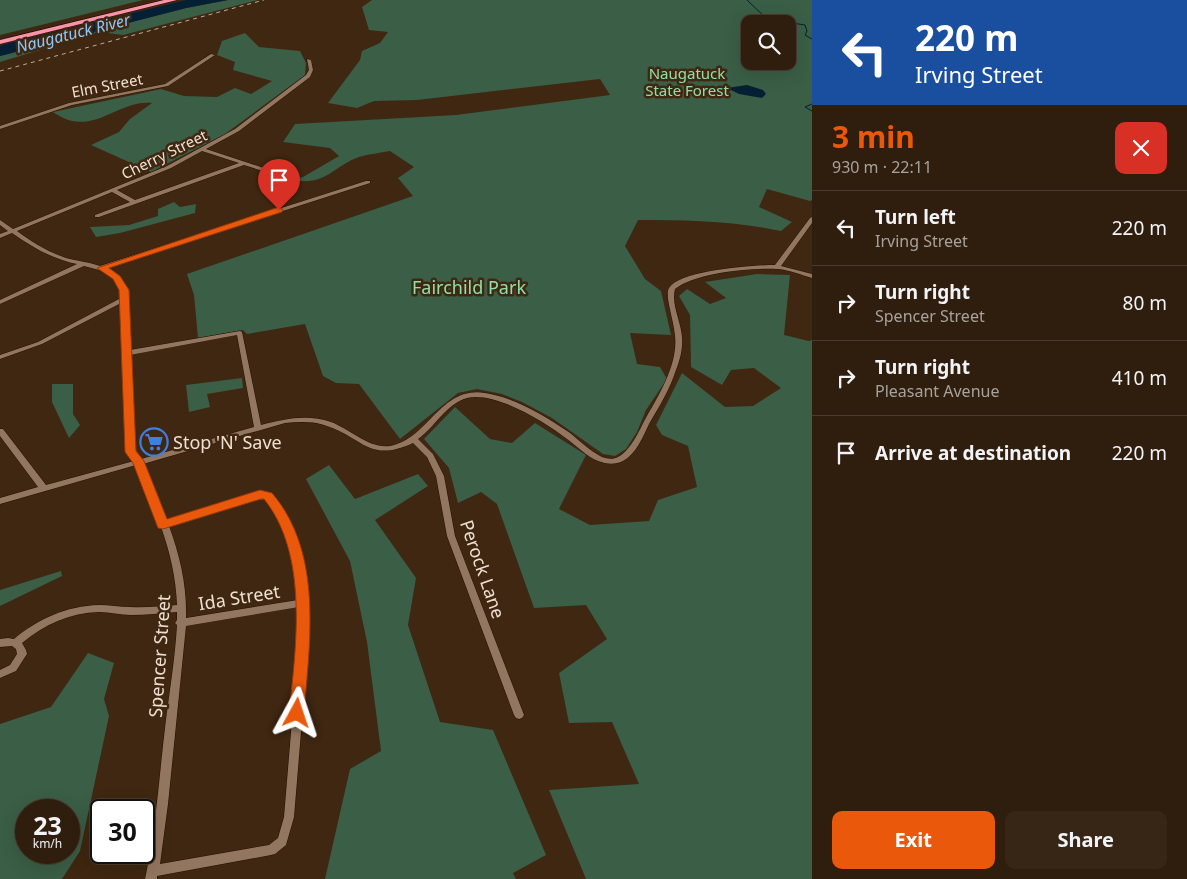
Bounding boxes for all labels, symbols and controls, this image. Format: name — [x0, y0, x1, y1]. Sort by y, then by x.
water label: Naugatuck River — [14, 8, 133, 58]
text: 220 m — [915, 14, 1018, 61]
map controls — [741, 15, 796, 70]
button: search — [741, 15, 796, 70]
icon: left — [832, 20, 897, 85]
text: Irving Street — [915, 59, 1043, 89]
park label: Naugatuck State Forest — [645, 63, 729, 100]
street label: Elm Street — [70, 68, 145, 102]
text: 3 min — [832, 116, 915, 157]
button: close — [1115, 122, 1167, 174]
street label: Cherry Street — [118, 124, 211, 183]
text: 930 m · 22:11 — [832, 156, 932, 178]
pin — [258, 159, 300, 210]
icon: arrive — [265, 166, 293, 194]
text: Turn left — [875, 204, 956, 230]
icon: left — [832, 214, 860, 242]
text: 220 m — [1112, 215, 1167, 241]
text: Irving Street — [875, 230, 968, 252]
park label: Fairchild Park — [412, 275, 526, 299]
text: Turn right — [875, 279, 970, 305]
icon: right — [832, 289, 860, 317]
text: 80 m — [1123, 290, 1167, 316]
text: Spencer Street — [875, 305, 985, 327]
text: Turn right — [875, 354, 970, 380]
icon: right — [832, 364, 860, 392]
text: 410 m — [1112, 365, 1167, 391]
text: Pleasant Avenue — [875, 380, 999, 402]
supermarket icon: Stop 'N' Save — [139, 427, 169, 457]
place label: Stop 'N' Save — [173, 430, 282, 454]
icon: arrive — [832, 439, 860, 467]
text: Arrive at destination — [875, 440, 1071, 466]
text: 220 m — [1112, 440, 1167, 466]
street label: Perock Lane — [455, 517, 511, 621]
street label: Ida Street — [197, 579, 282, 615]
street label: Spencer Street — [143, 593, 175, 718]
position arrow — [270, 686, 322, 738]
speed limit sign: 30 — [90, 799, 155, 864]
text: 23 — [33, 808, 62, 842]
button: Exit — [832, 811, 995, 869]
button: Share — [1005, 811, 1167, 869]
text: km/h — [33, 835, 62, 852]

